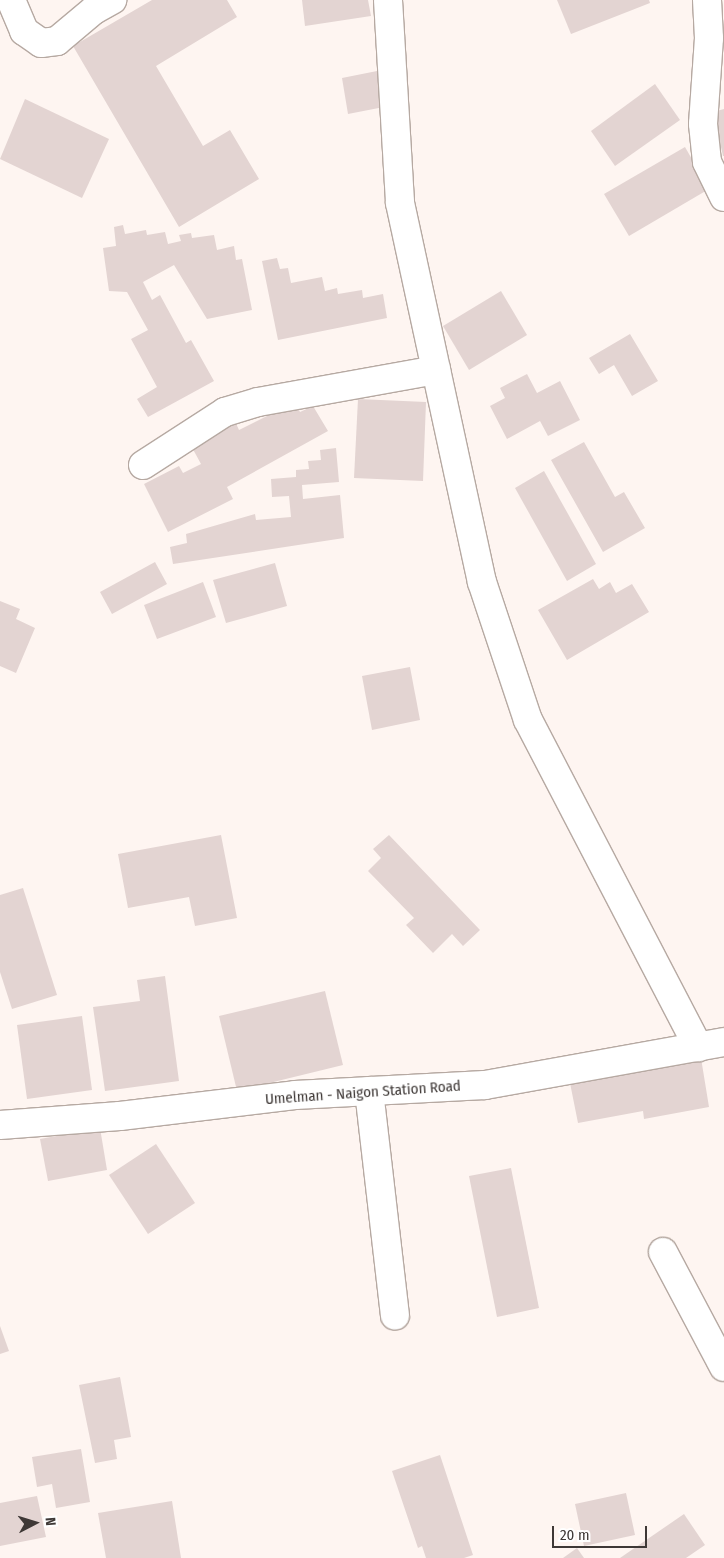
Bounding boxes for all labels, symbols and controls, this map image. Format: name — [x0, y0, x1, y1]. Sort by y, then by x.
street label: Umelman - Naigon Station Road — [265, 1077, 461, 1109]
north arrow — [10, 1498, 60, 1548]
scale bar — [554, 1516, 649, 1548]
text: N — [42, 1517, 59, 1527]
text: 20 m — [560, 1526, 590, 1544]

